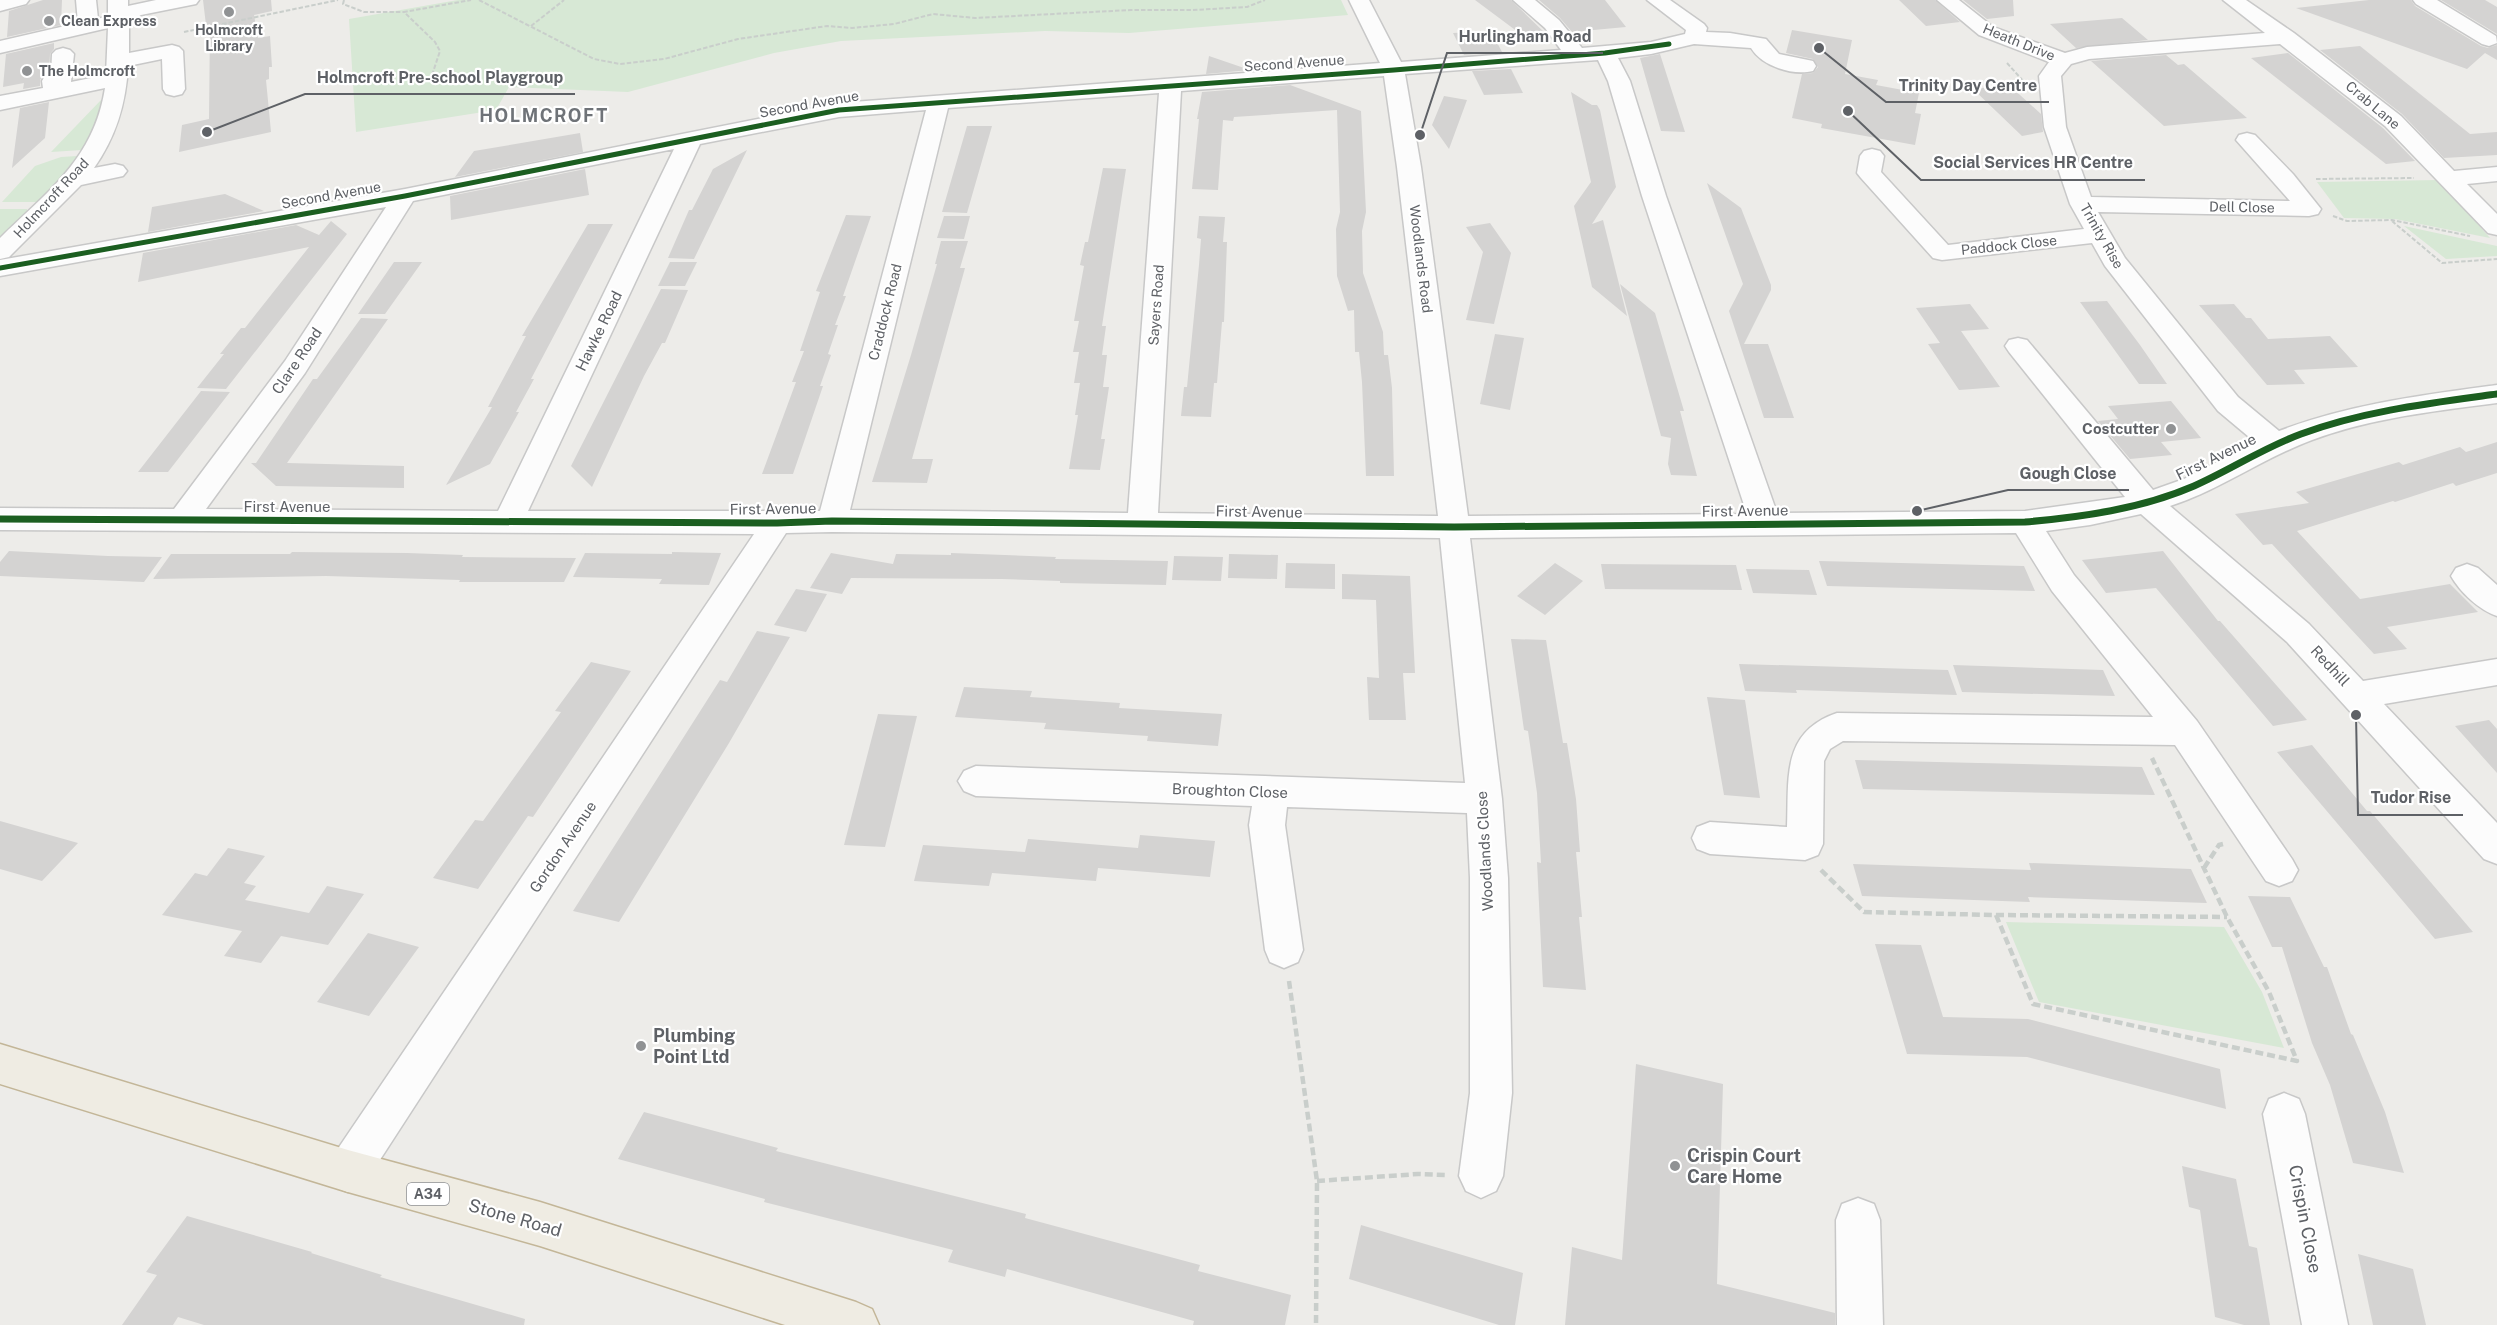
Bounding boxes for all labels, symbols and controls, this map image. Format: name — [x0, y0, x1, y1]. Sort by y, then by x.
marker: Holmcroft Library — [222, 5, 236, 19]
place label: Clean Express — [61, 13, 157, 29]
marker: Clean Express — [42, 14, 56, 28]
callout: Hurlingham Road — [1447, 19, 1603, 53]
street label: Heath Drive — [1981, 20, 2057, 64]
place label: Holmcroft Library — [195, 22, 263, 54]
text: Hurlingham Road — [1459, 27, 1591, 46]
street label: Second Avenue — [1243, 52, 1345, 74]
callout: Holmcroft Pre-school Playgroup — [305, 60, 575, 94]
place label: The Holmcroft — [39, 63, 135, 79]
marker: The Holmcroft — [20, 64, 34, 78]
text: Holmcroft Pre-school Playgroup — [317, 68, 563, 87]
callout: Trinity Day Centre — [1886, 68, 2049, 102]
text: Trinity Day Centre — [1899, 76, 2037, 95]
street label: Crab Lane — [2343, 78, 2403, 132]
street label: Second Avenue — [758, 87, 860, 121]
district label: HOLMCROFT — [479, 105, 609, 126]
callout: Social Services HR Centre — [1921, 146, 2145, 180]
text: Social Services HR Centre — [1933, 153, 2133, 172]
street label: Holmcroft Road — [10, 155, 92, 241]
street label: Second Avenue — [280, 178, 382, 212]
street label: Dell Close — [2209, 198, 2275, 216]
street label: Trinity Rise — [2077, 201, 2127, 271]
street label: Woodlands Road — [1406, 204, 1436, 314]
street label: Paddock Close — [1960, 232, 2058, 258]
street label: Craddock Road — [865, 262, 905, 362]
street label: Sayers Road — [1145, 264, 1167, 346]
street label: Hawke Road — [572, 288, 625, 374]
street label: Clare Road — [268, 324, 325, 397]
place label: Costcutter — [2082, 420, 2159, 437]
marker: Costcutter — [2164, 422, 2178, 436]
street label: First Avenue — [2173, 430, 2259, 483]
callout: Gough Close — [2008, 456, 2129, 490]
text: Gough Close — [2019, 464, 2117, 483]
street label: First Avenue — [244, 498, 330, 515]
street label: First Avenue — [729, 499, 817, 518]
street label: First Avenue — [1701, 501, 1789, 520]
street label: First Avenue — [1215, 502, 1303, 521]
street label: Redhill — [2308, 642, 2353, 689]
street label: Broughton Close — [1172, 780, 1288, 801]
callout: Tudor Rise — [2358, 781, 2463, 815]
text: Tudor Rise — [2371, 788, 2451, 807]
street label: Woodlands Close — [1473, 791, 1496, 911]
street label: Gordon Avenue — [526, 798, 599, 896]
place label: Plumbing Point Ltd — [653, 1025, 735, 1067]
marker: Plumbing Point Ltd — [634, 1039, 648, 1053]
place label: Crispin Court Care Home — [1687, 1145, 1801, 1187]
marker: Crispin Court Care Home — [1668, 1159, 1682, 1173]
street label: Crispin Close — [2285, 1163, 2326, 1275]
road number: A34 — [407, 1183, 449, 1205]
street label: Stone Road — [466, 1194, 564, 1241]

